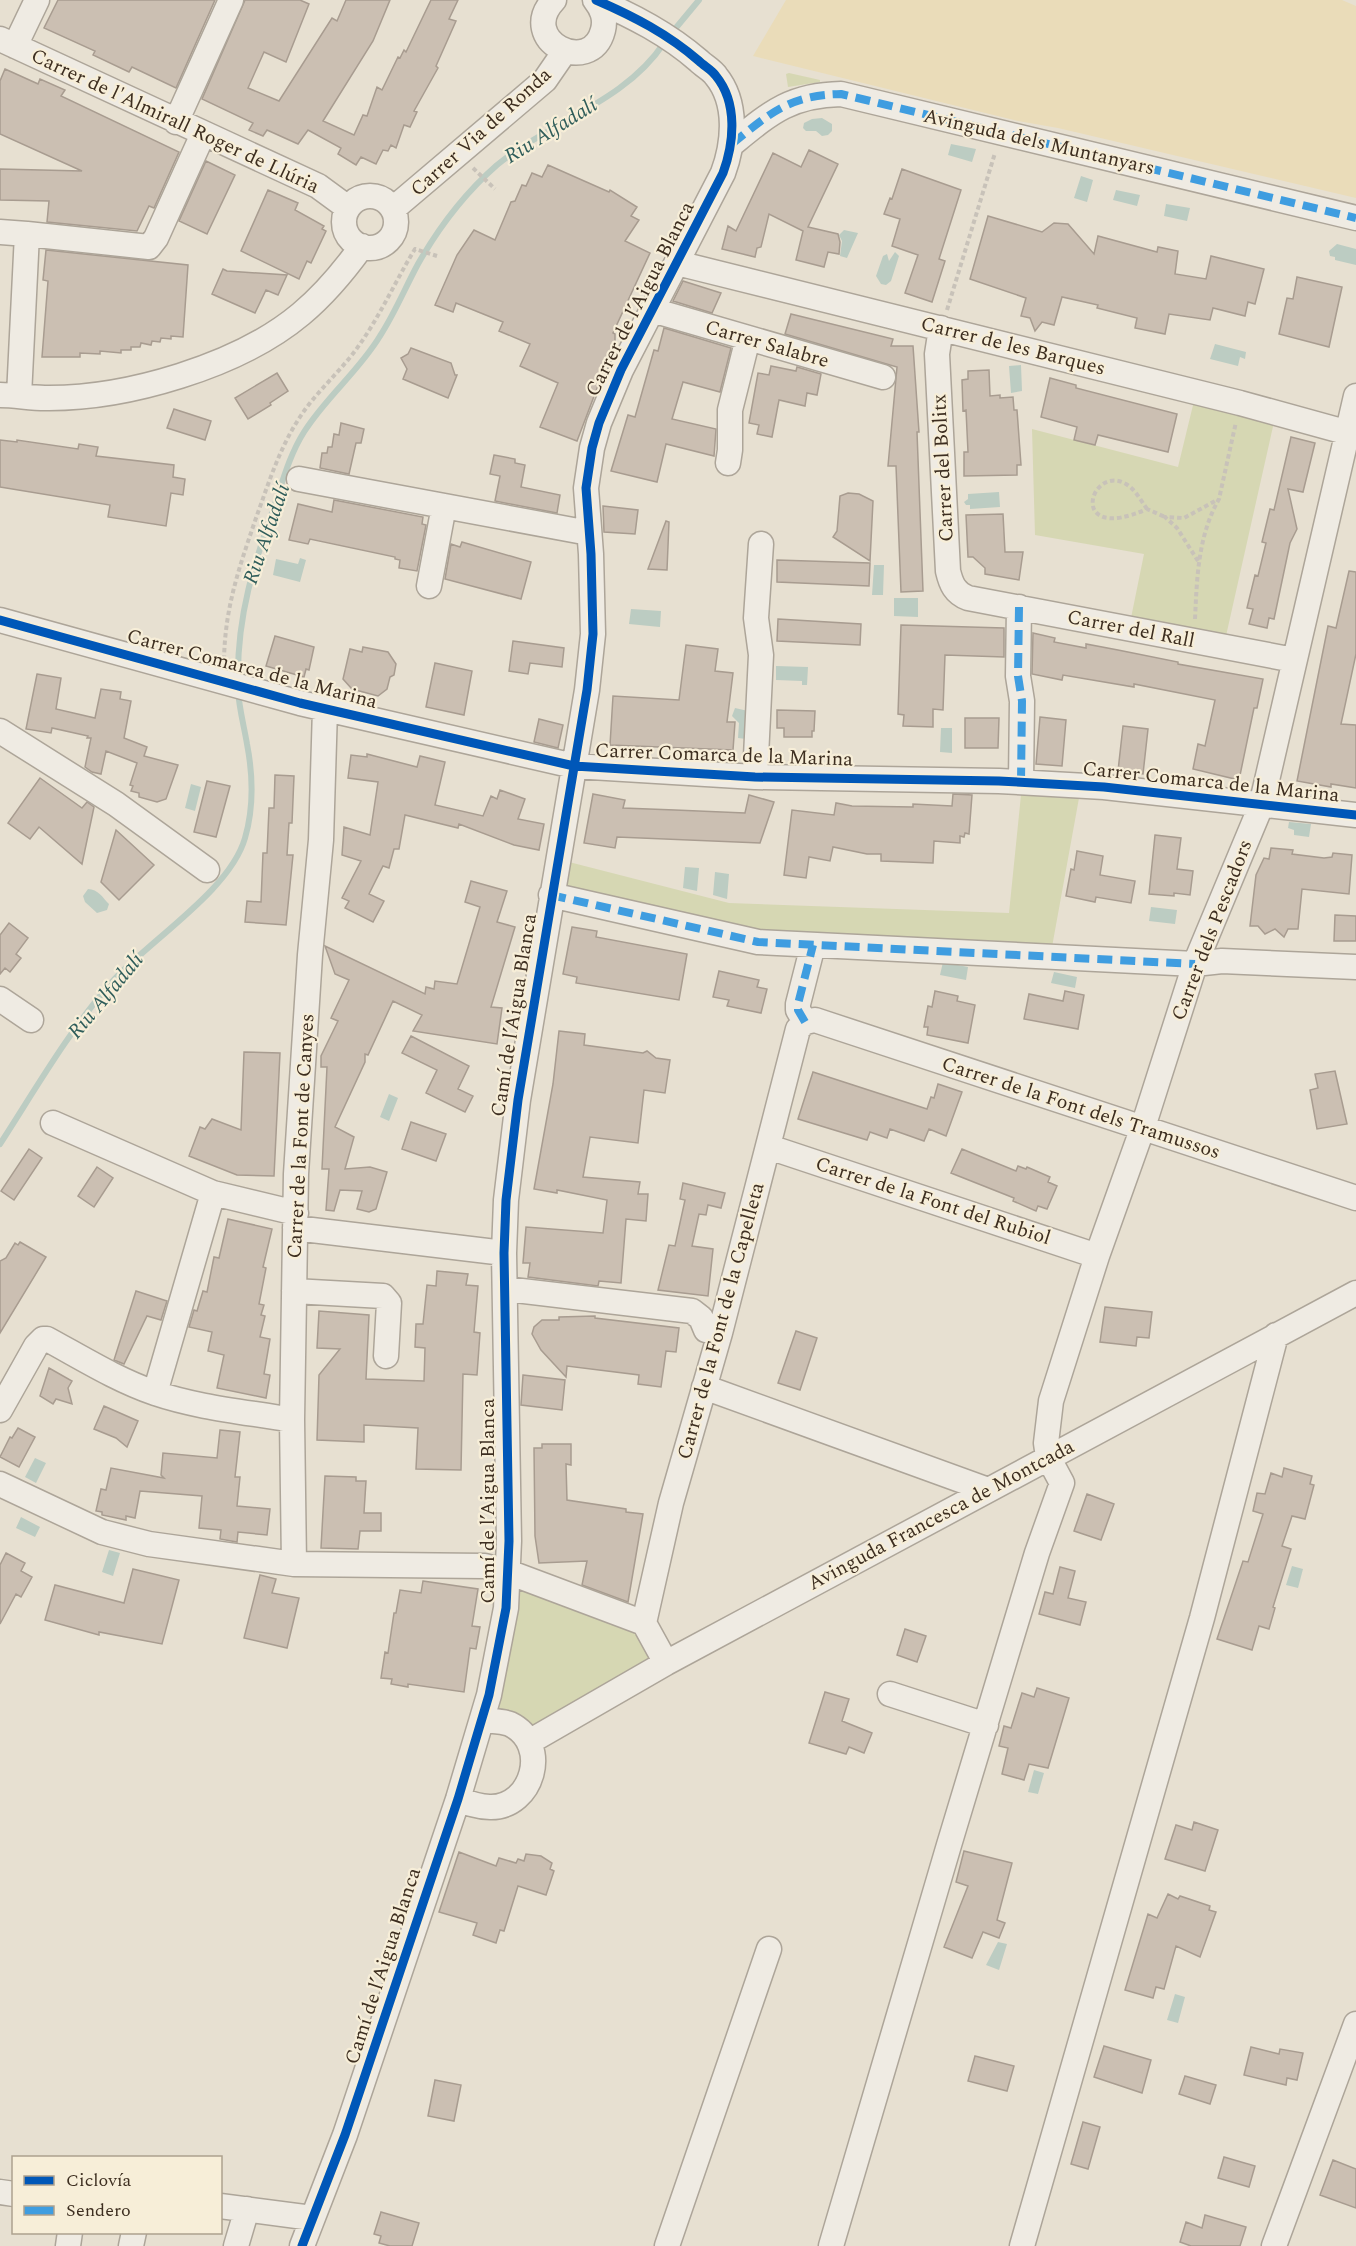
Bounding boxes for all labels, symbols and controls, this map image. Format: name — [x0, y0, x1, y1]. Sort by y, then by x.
street label: Carrer de l'Almirall Roger de Llúria — [26, 41, 324, 201]
street label: Carrer Via de Ronda — [404, 60, 558, 204]
water label: Riu Alfadalí — [498, 89, 605, 172]
street label: Avinguda dels Muntanyars — [920, 101, 1158, 183]
street label: Carrer de l’Aigua Blanca — [578, 196, 702, 402]
street label: Carrer de les Barques — [917, 309, 1109, 383]
street label: Carrer Salabre — [701, 312, 833, 376]
street label: Carrer del Bolitx — [924, 393, 962, 543]
water label: Riu Alfadalí — [235, 478, 300, 589]
street label: Carrer del Rall — [1065, 602, 1197, 656]
street label: Carrer Comarca de la Marina — [123, 621, 381, 717]
street label: Carrer Comarca de la Marina — [594, 736, 854, 775]
street label: Carrer Comarca de la Marina — [1081, 754, 1341, 810]
street label: Carrer dels Pescadors — [1164, 835, 1260, 1025]
street label: Camí de l’Aigua Blanca — [483, 911, 545, 1119]
water label: Riu Alfadalí — [60, 944, 153, 1046]
street label: Carrer de la Font de Canyes — [280, 1013, 322, 1259]
street label: Carrer de la Font dels Tramussos — [938, 1049, 1224, 1167]
street label: Carrer de la Font del Rubiol — [811, 1149, 1055, 1253]
street label: Carrer de la Font de la Capelleta — [670, 1179, 773, 1463]
street label: Camí de l’Aigua Blanca — [473, 1398, 503, 1604]
street label: Avinguda Francesca de Montcada — [802, 1432, 1080, 1598]
street label: Camí de l’Aigua Blanca — [337, 1863, 429, 2068]
legend — [12, 2156, 222, 2234]
text: Ciclovía — [66, 2167, 132, 2194]
text: Sendero — [66, 2197, 131, 2224]

